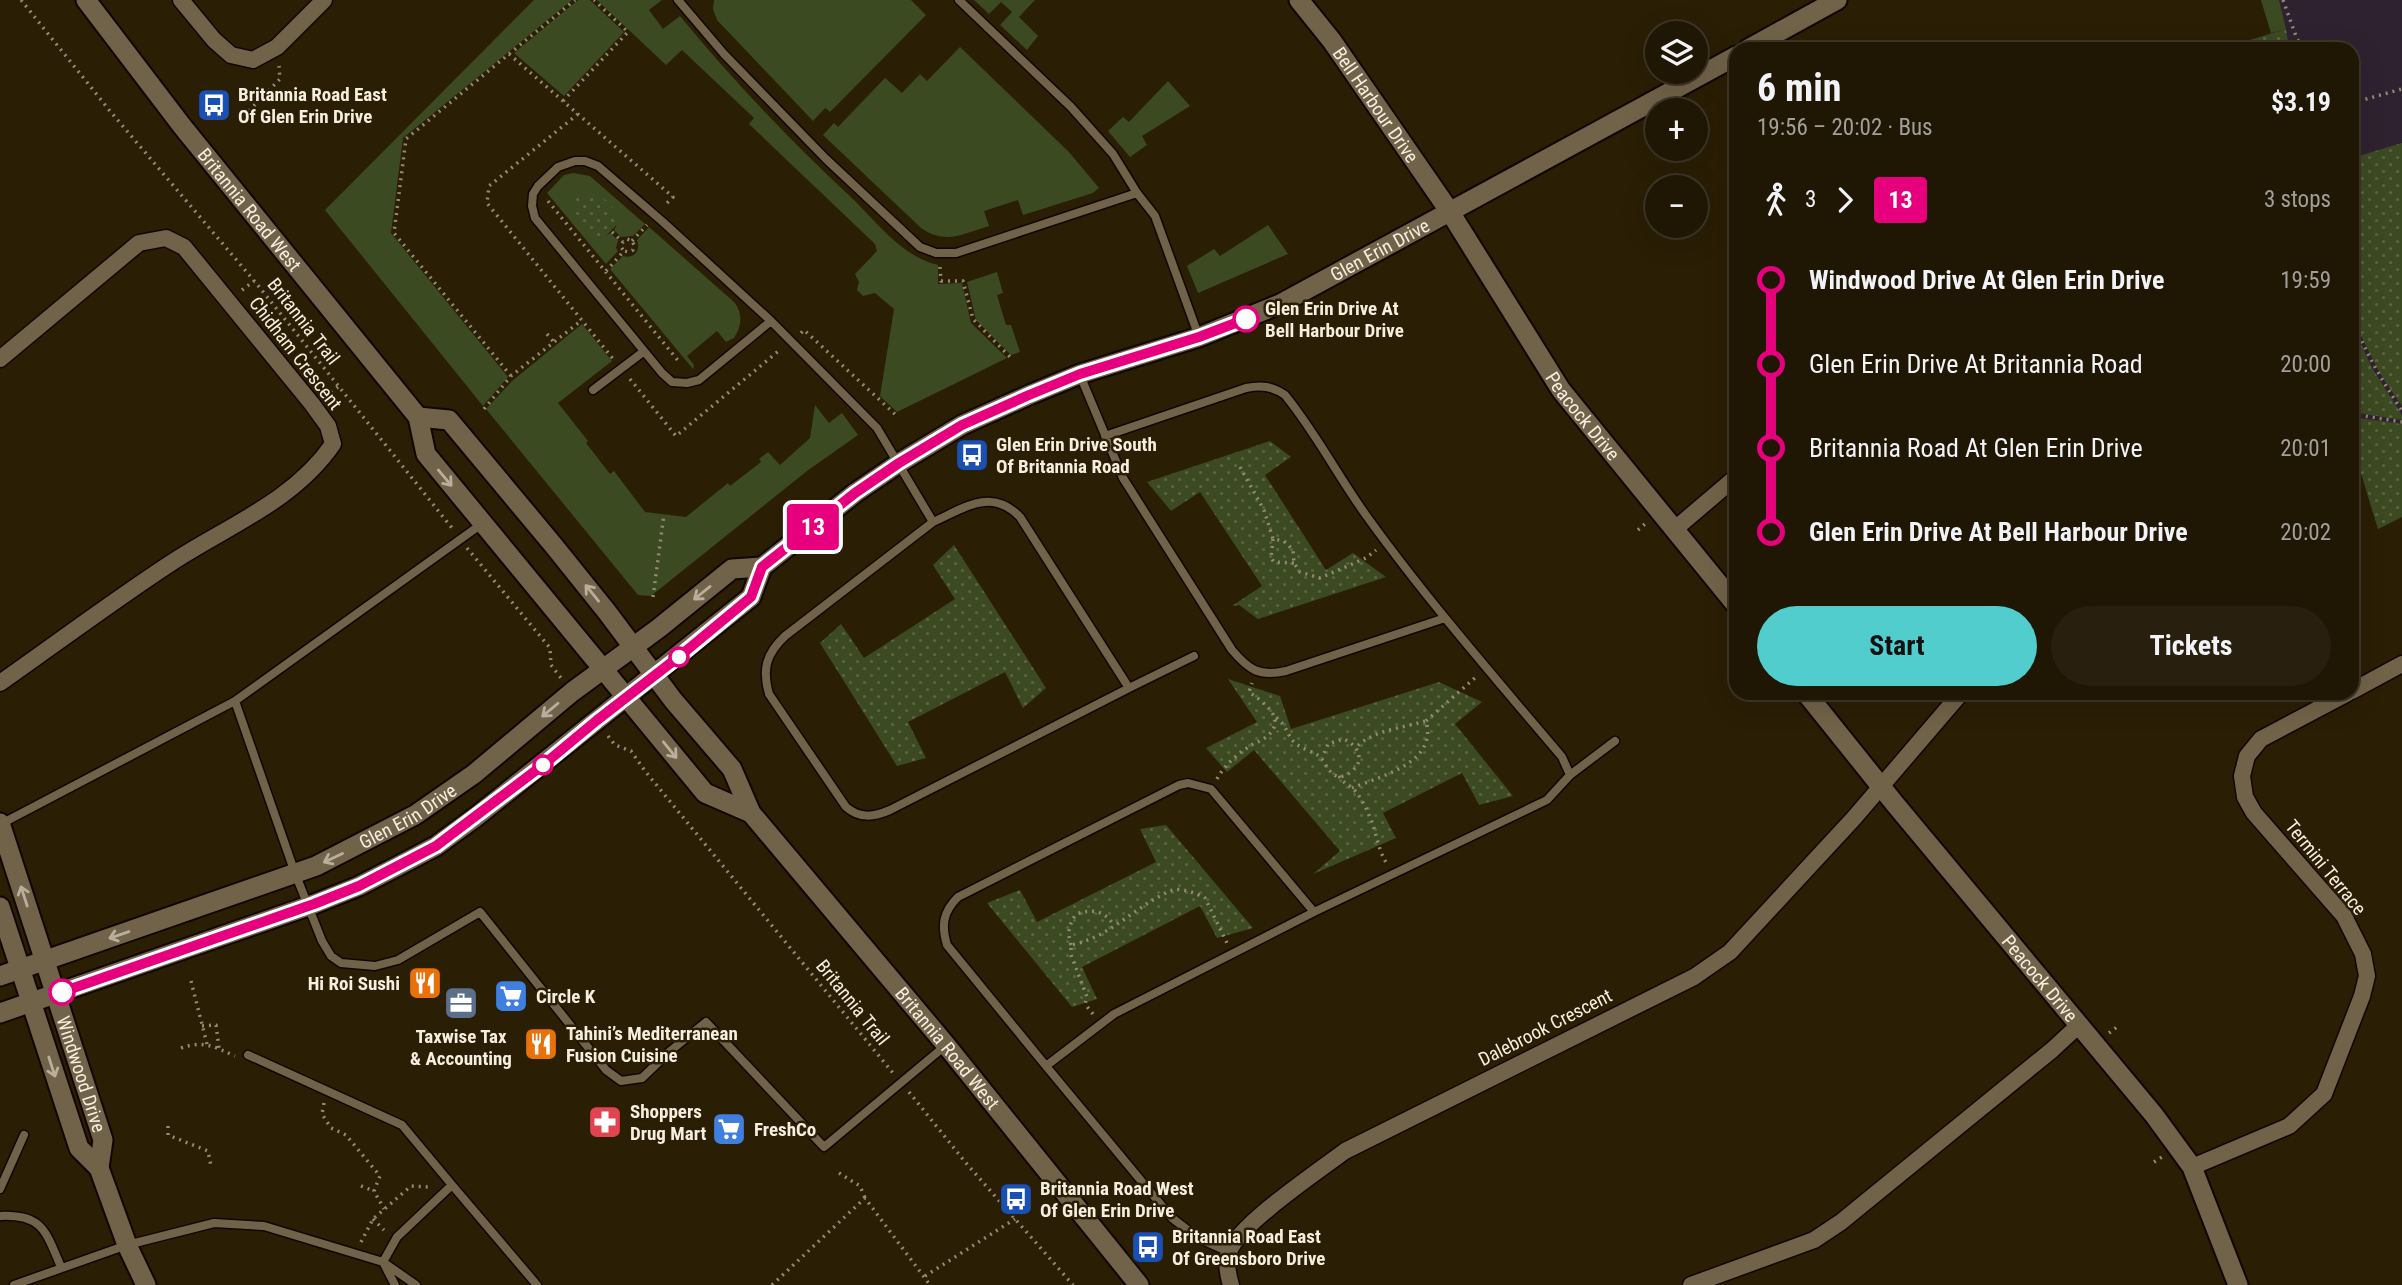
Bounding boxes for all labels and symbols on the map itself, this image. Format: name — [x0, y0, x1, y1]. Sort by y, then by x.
street label: Bell Harbour Drive — [1328, 43, 1423, 167]
place label: Britannia Road East Of Glen Erin Drive — [238, 83, 387, 128]
bus stop icon: Britannia Road East Of Glen Erin Drive — [195, 86, 233, 124]
street label: Britannia Road West — [193, 144, 306, 276]
street label: Glen Erin Drive — [1326, 214, 1434, 286]
street label: Britannia Trail — [263, 273, 345, 369]
street label: Chidham Crescent — [244, 292, 347, 414]
place label: Glen Erin Drive At Bell Harbour Drive — [1265, 297, 1404, 342]
marker: Glen Erin Drive At Bell Harbour Drive — [1233, 306, 1259, 332]
street label: Peacock Drive — [1541, 368, 1625, 465]
place label: Glen Erin Drive South Of Britannia Road — [996, 433, 1157, 478]
bus stop icon: Glen Erin Drive South Of Britannia Road — [953, 436, 991, 474]
one-way arrow — [438, 468, 453, 486]
line badge: 13 — [782, 504, 844, 550]
one-way arrow — [584, 585, 600, 603]
one-way arrow — [694, 585, 712, 601]
unlabelled marker — [669, 647, 689, 667]
one-way arrow — [541, 702, 559, 718]
one-way arrow — [662, 740, 678, 758]
unlabelled marker — [533, 755, 553, 775]
street label: Glen Erin Drive — [355, 779, 461, 854]
street label: Termini Terrace — [2280, 815, 2371, 920]
one-way arrow — [323, 852, 344, 865]
one-way arrow — [17, 885, 29, 907]
one-way arrow — [108, 930, 130, 942]
street label: Peacock Drive — [1997, 930, 2083, 1027]
street label: Britannia Trail — [811, 955, 894, 1050]
restaurant icon: Hi Roi Sushi — [406, 964, 444, 1002]
place label: Hi Roi Sushi — [308, 972, 400, 995]
supermarket icon: Circle K — [492, 977, 530, 1015]
unlabelled marker — [49, 979, 75, 1005]
street label: Britannia Road West — [890, 983, 1004, 1114]
office icon: Taxwise Tax & Accounting — [442, 984, 480, 1022]
street label: Dalebrook Crescent — [1475, 984, 1616, 1071]
place label: Circle K — [536, 985, 596, 1008]
street label: Windwood Drive — [52, 1013, 111, 1135]
place label: Tahini’s Mediterranean Fusion Cuisine — [566, 1022, 738, 1067]
place label: Taxwise Tax & Accounting — [410, 1025, 512, 1070]
restaurant icon: Tahini’s Mediterranean Fusion Cuisine — [522, 1025, 560, 1063]
one-way arrow — [47, 1056, 60, 1078]
place label: Shoppers Drug Mart — [630, 1100, 706, 1145]
pharmacy icon: Shoppers Drug Mart — [586, 1103, 624, 1141]
supermarket icon: FreshCo — [710, 1110, 748, 1148]
place label: FreshCo — [754, 1118, 816, 1141]
place label: Britannia Road West Of Glen Erin Drive — [1040, 1177, 1194, 1222]
bus stop icon: Britannia Road West Of Glen Erin Drive — [997, 1180, 1035, 1218]
place label: Britannia Road East Of Greensboro Drive — [1172, 1225, 1325, 1270]
bus stop icon: Britannia Road East Of Greensboro Drive — [1129, 1228, 1167, 1266]

